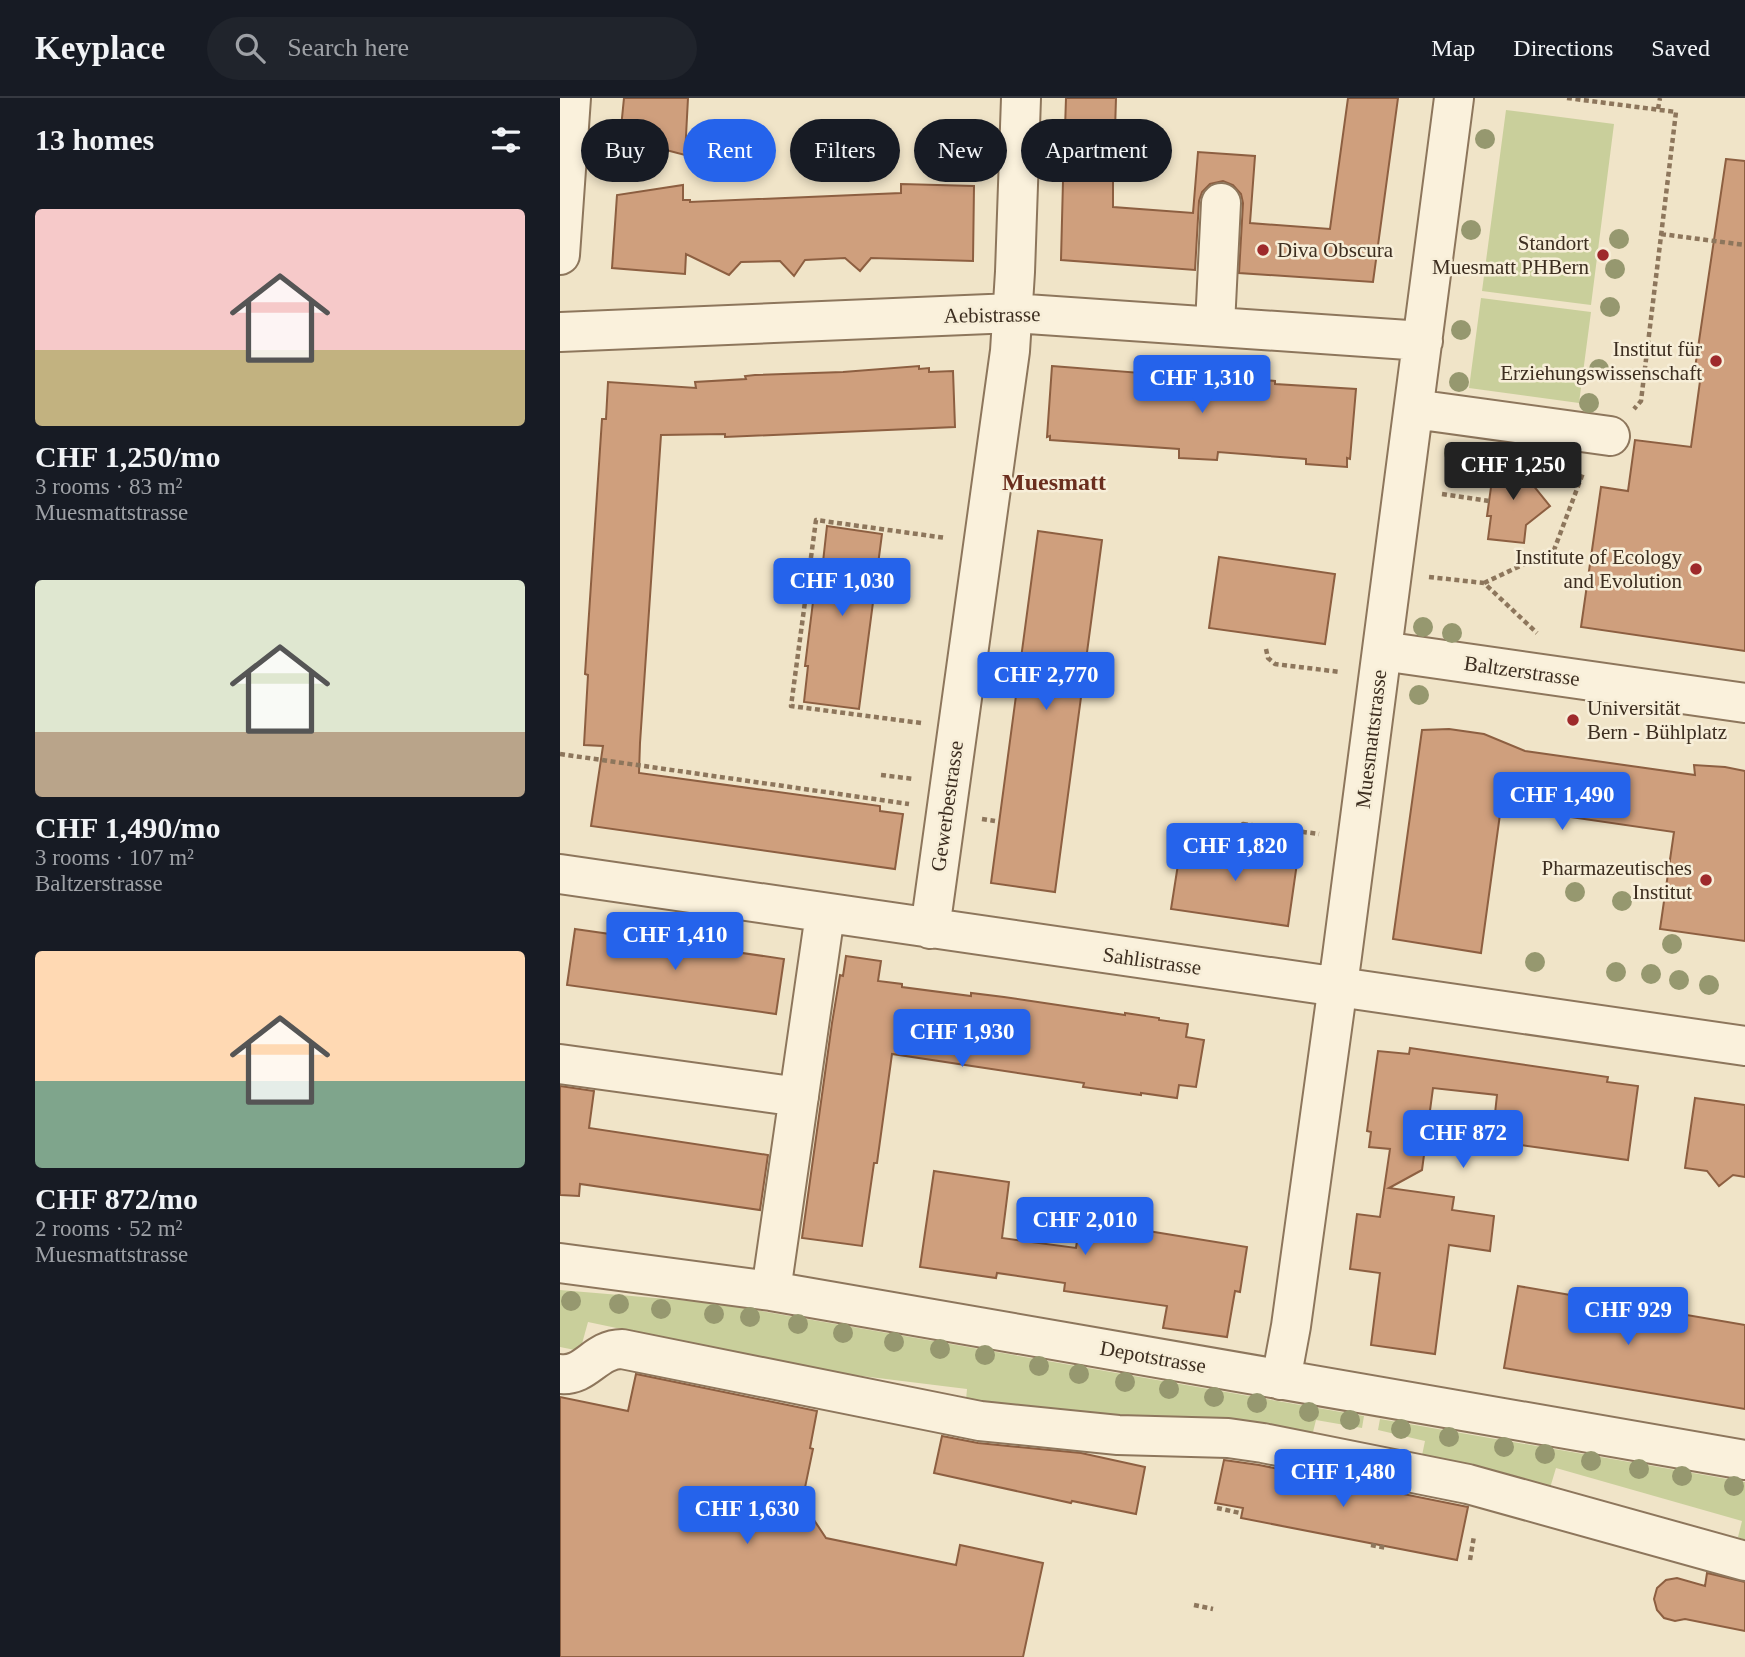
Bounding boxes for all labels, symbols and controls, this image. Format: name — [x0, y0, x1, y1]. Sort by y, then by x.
search box — [207, 17, 697, 80]
icon: search — [231, 29, 269, 67]
text: Keyplace — [35, 30, 165, 66]
text: Search here — [287, 33, 409, 62]
text: Map — [1431, 35, 1475, 61]
text: Directions — [1513, 35, 1613, 61]
text: Saved — [1651, 35, 1710, 61]
chip: Buy — [581, 119, 669, 182]
chip: Rent — [683, 119, 776, 182]
chip: Filters — [790, 119, 900, 182]
chip: New — [914, 119, 1007, 182]
chip: Apartment — [1021, 119, 1172, 182]
icon: filters — [487, 121, 525, 159]
text: 13 homes — [35, 123, 154, 156]
place label: Standort Muesmatt PHBern — [1432, 231, 1589, 279]
place label: Diva Obscura — [1277, 238, 1394, 262]
marker: Diva Obscura — [1255, 242, 1271, 258]
marker: Standort Muesmatt PHBern — [1595, 247, 1611, 263]
icon: home — [217, 255, 343, 381]
street label: Aebistrasse — [943, 302, 1041, 328]
place label: Institut für Erziehungswissenschaft — [1500, 337, 1702, 385]
marker: Institut für Erziehungswissenschaft — [1708, 353, 1724, 369]
pin: CHF 1,310 — [1122, 356, 1282, 415]
text: CHF 1,310 — [1149, 365, 1255, 390]
text: CHF 1,250/mo — [35, 440, 221, 473]
pin: CHF 1,250 — [1433, 442, 1593, 502]
text: CHF 1,250 — [1460, 452, 1566, 477]
district label: Muesmatt — [1002, 469, 1106, 495]
text: 3 rooms · 83 m² — [35, 474, 182, 499]
text: Muesmattstrasse — [35, 500, 188, 525]
place label: Institute of Ecology and Evolution — [1515, 545, 1682, 593]
pin: CHF 1,030 — [762, 559, 922, 618]
marker: Institute of Ecology and Evolution — [1688, 561, 1704, 577]
text: CHF 1,030 — [789, 568, 895, 593]
icon: home — [217, 626, 343, 752]
street label: Baltzerstrasse — [1463, 651, 1581, 691]
pin: CHF 2,770 — [966, 652, 1126, 712]
text: CHF 2,770 — [993, 662, 1099, 687]
street label: Muesmattstrasse — [1351, 668, 1391, 810]
place label: Universität Bern - Bühlplatz — [1587, 696, 1727, 744]
marker: Universität Bern - Bühlplatz — [1565, 712, 1581, 728]
street label: Gewerbestrasse — [926, 739, 968, 873]
pin: CHF 1,490 — [1482, 772, 1642, 832]
text: CHF 1,490 — [1509, 782, 1615, 807]
text: CHF 1,490/mo — [35, 811, 221, 844]
pin: CHF 1,820 — [1155, 824, 1315, 883]
text: CHF 1,820 — [1182, 833, 1288, 858]
text: 3 rooms · 107 m² — [35, 845, 194, 870]
place label: Pharmazeutisches Institut — [1542, 856, 1692, 904]
text: Baltzerstrasse — [35, 871, 163, 896]
marker: Pharmazeutisches Institut — [1698, 872, 1714, 888]
pin: CHF 1,410 — [595, 912, 755, 972]
text: CHF 1,410 — [622, 922, 728, 947]
street label: Sahlistrasse — [1101, 942, 1203, 980]
icon: home — [217, 997, 343, 1123]
pin: CHF 1,930 — [882, 1010, 1042, 1069]
text: CHF 1,930 — [909, 1019, 1015, 1044]
pin: CHF 872 — [1398, 1110, 1528, 1170]
text: CHF 872 — [1419, 1120, 1507, 1145]
text: CHF 872/mo — [35, 1182, 198, 1215]
pin: CHF 2,010 — [1005, 1198, 1165, 1257]
text: CHF 2,010 — [1032, 1207, 1138, 1232]
text: 2 rooms · 52 m² — [35, 1216, 182, 1241]
text: Muesmattstrasse — [35, 1242, 188, 1267]
pin: CHF 929 — [1563, 1288, 1693, 1347]
text: CHF 929 — [1584, 1297, 1672, 1322]
street label: Depotstrasse — [1098, 1336, 1208, 1378]
pin: CHF 1,480 — [1263, 1450, 1423, 1509]
text: CHF 1,480 — [1290, 1459, 1396, 1484]
pin: CHF 1,630 — [667, 1486, 827, 1546]
text: CHF 1,630 — [694, 1496, 800, 1521]

